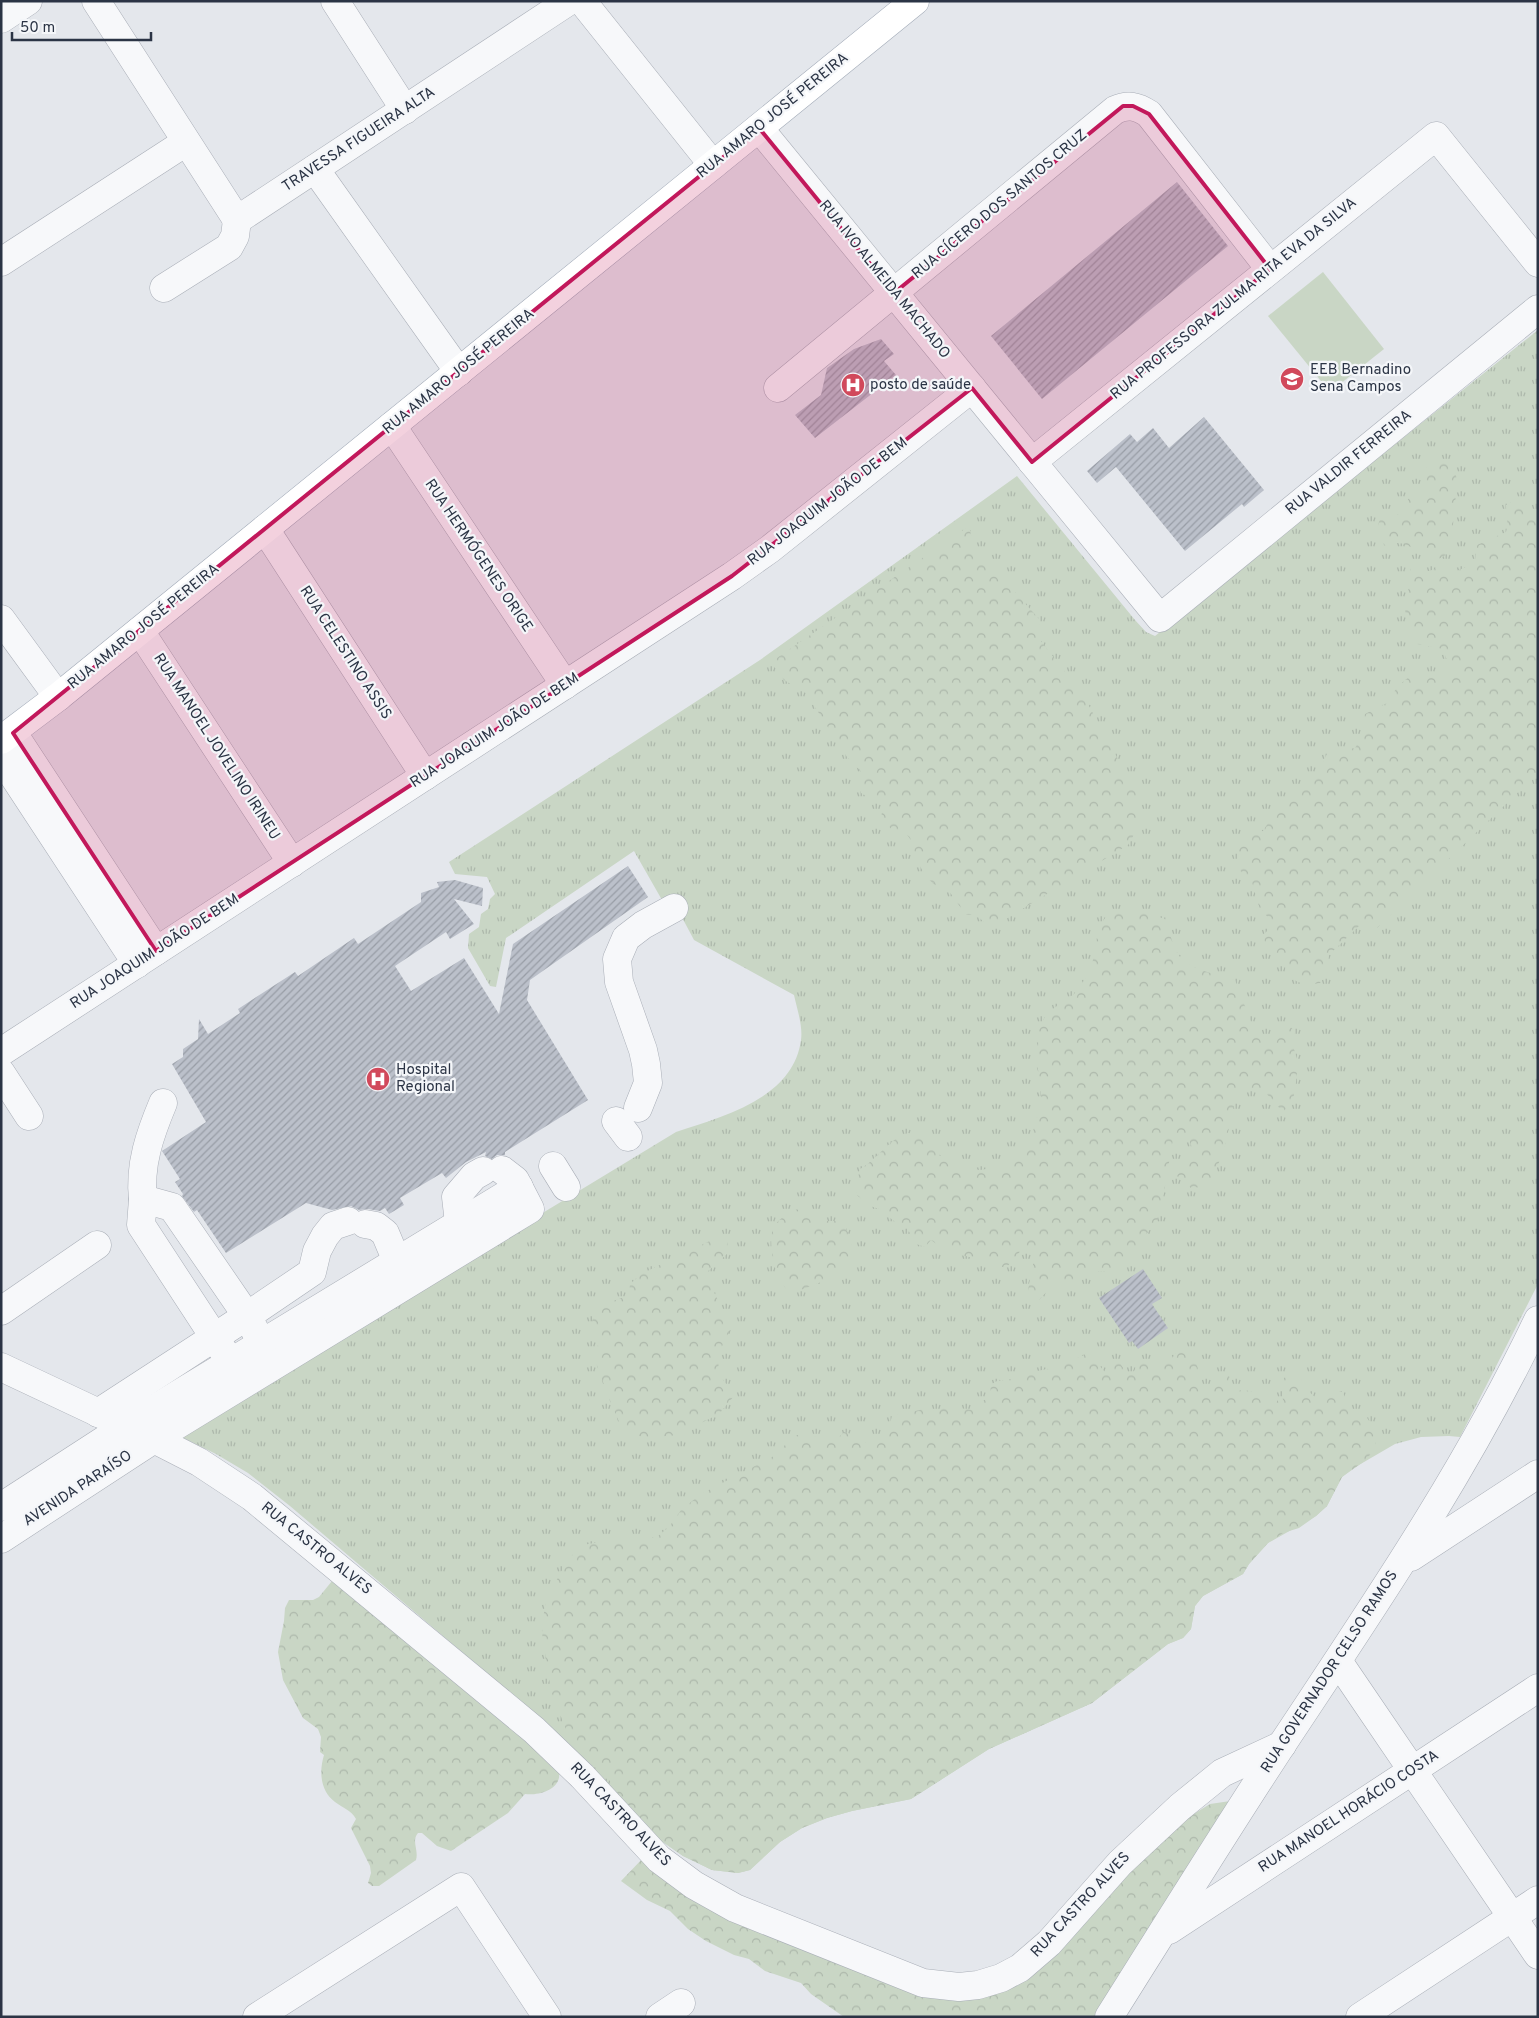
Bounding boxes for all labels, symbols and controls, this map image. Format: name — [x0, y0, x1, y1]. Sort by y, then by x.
scale bar — [12, 10, 151, 42]
text: 50 m — [20, 19, 55, 38]
street label: RUA AMARO JOSÉ PEREIRA — [693, 48, 853, 183]
street label: TRAVESSA FIGUEIRA ALTA — [279, 83, 439, 197]
street label: RUA CÍCERO DOS SANTOS CRUZ — [908, 125, 1092, 284]
street label: RUA PROFESSORA ZULMA RITA EVA DA SILVA — [1107, 194, 1361, 404]
street label: RUA IVO ALMEIDA MACHADO — [814, 197, 954, 363]
street label: RUA AMARO JOSÉ PEREIRA — [379, 304, 539, 439]
place label: EEB Bernadino Sena Campos — [1310, 361, 1411, 397]
school or university icon: EEB Bernadino Sena Campos — [1279, 366, 1305, 392]
hospital icon: posto de saúde — [840, 372, 866, 398]
place label: posto de saúde — [870, 376, 971, 395]
street label: RUA VALDIR FERREIRA — [1282, 406, 1416, 520]
street label: RUA JOAQUIM JOÃO DE BEM — [744, 433, 912, 570]
street label: RUA HERMÓGENES ORIGE — [420, 475, 538, 636]
street label: RUA AMARO JOSÉ PEREIRA — [64, 559, 224, 694]
street label: RUA CELESTINO ASSIS — [295, 583, 395, 723]
street label: RUA MANOEL JOVELINO IRINEU — [148, 650, 284, 844]
street label: RUA JOAQUIM JOÃO DE BEM — [406, 668, 583, 793]
street label: RUA JOAQUIM JOÃO DE BEM — [66, 889, 243, 1014]
place label: Hospital Regional — [396, 1061, 455, 1097]
hospital icon: Hospital Regional — [365, 1066, 391, 1092]
street label: AVENIDA PARAÍSO — [19, 1446, 136, 1531]
street label: RUA CASTRO ALVES — [257, 1498, 375, 1600]
street label: RUA GOVERNADOR CELSO RAMOS — [1257, 1567, 1403, 1777]
street label: RUA MANOEL HORÁCIO COSTA — [1255, 1746, 1443, 1877]
street label: RUA CASTRO ALVES — [565, 1759, 675, 1871]
street label: RUA CASTRO ALVES — [1027, 1848, 1135, 1962]

